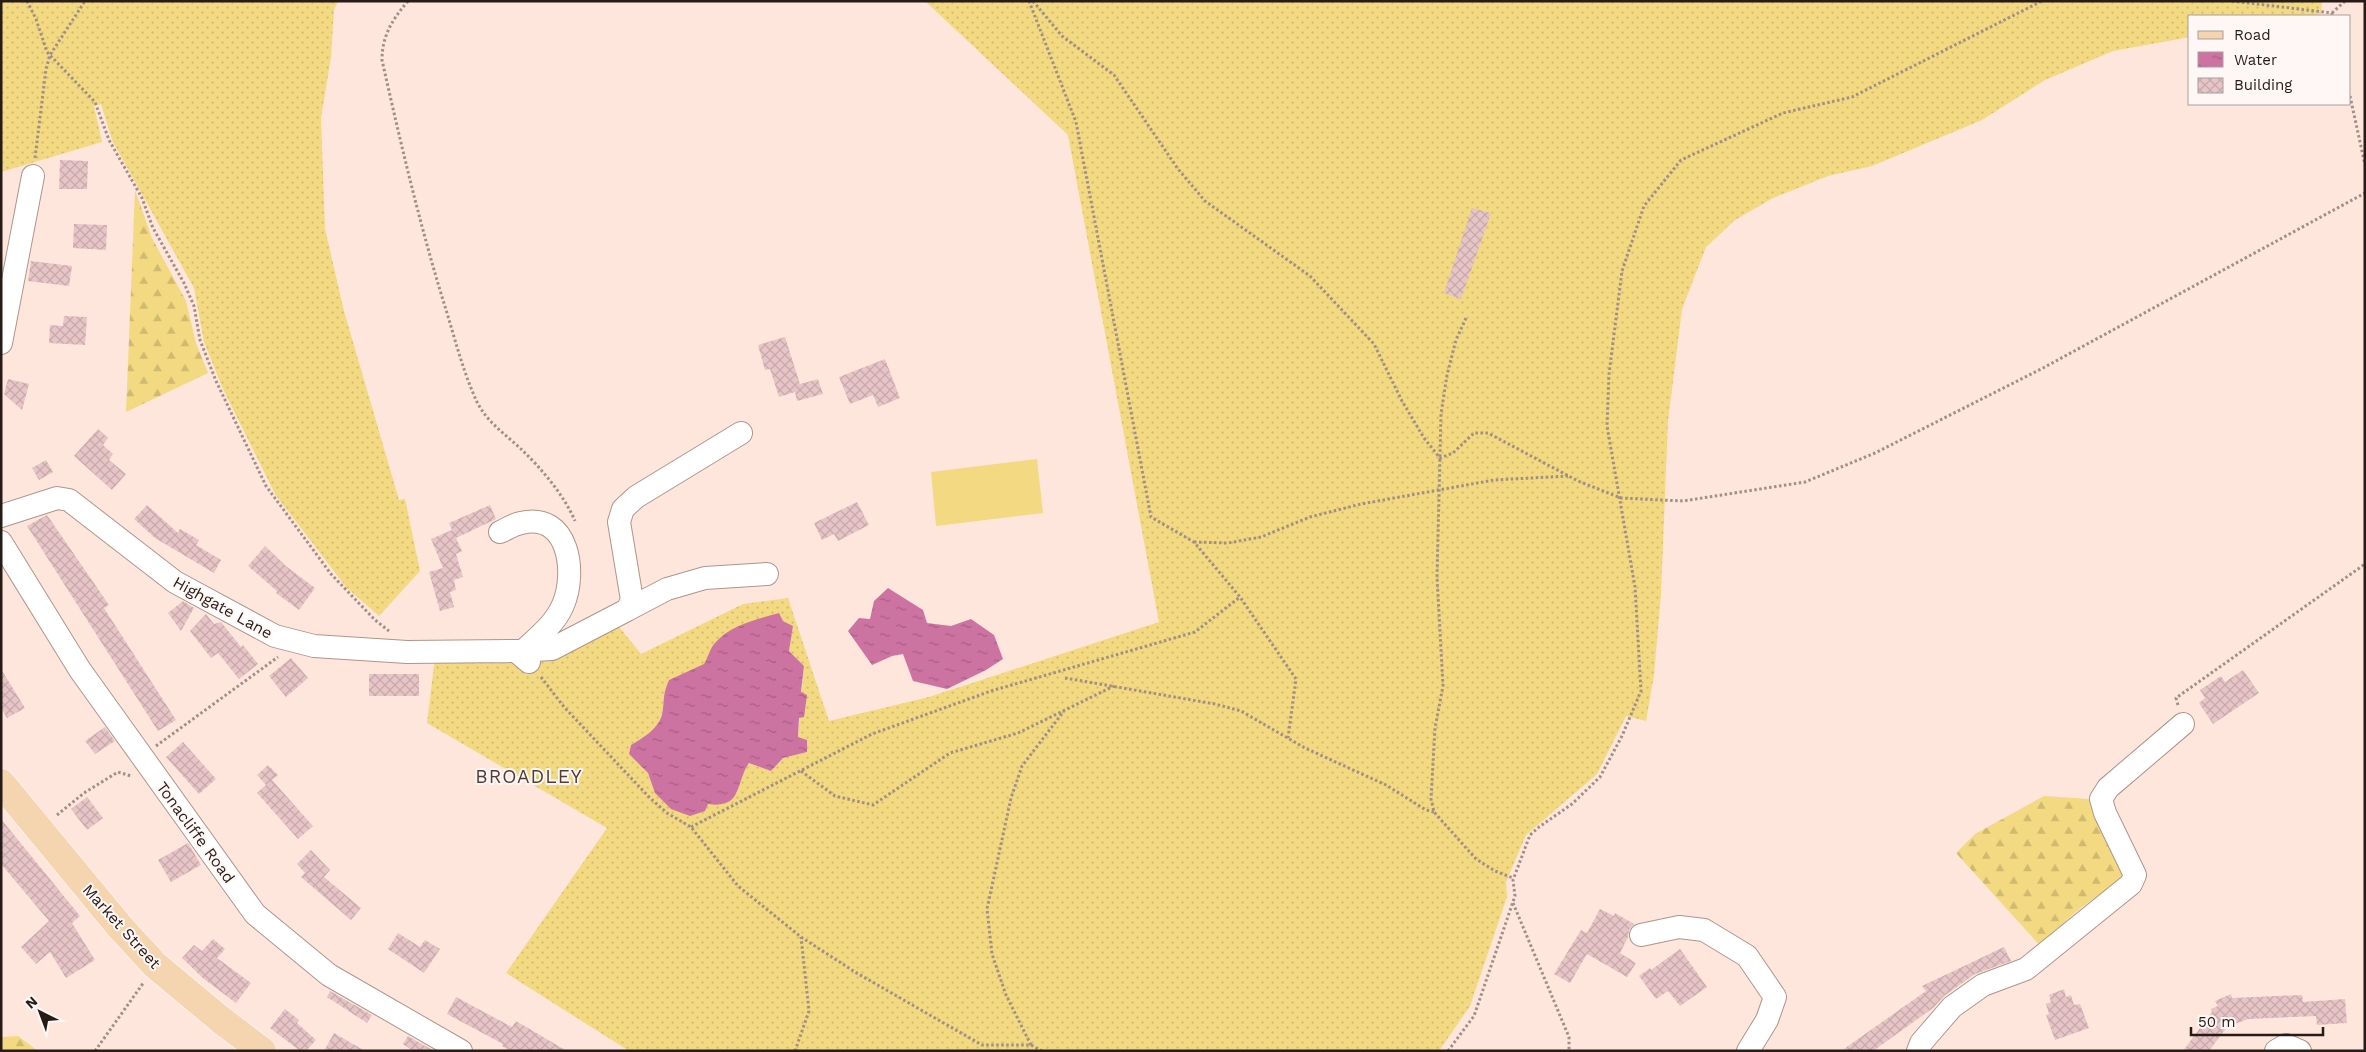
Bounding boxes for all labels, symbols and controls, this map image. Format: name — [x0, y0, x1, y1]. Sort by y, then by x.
legend — [2188, 15, 2351, 105]
text: Road — [2234, 26, 2271, 44]
text: Water — [2234, 51, 2277, 69]
text: Building — [2234, 76, 2292, 94]
street label: Highgate Lane — [170, 572, 276, 643]
district label: BROADLEY — [475, 765, 583, 788]
street label: Tonacliffe Road — [152, 778, 239, 887]
street label: Market Street — [79, 880, 165, 973]
north arrow — [15, 987, 65, 1037]
text: N — [22, 993, 41, 1012]
scale bar — [2191, 1004, 2324, 1036]
text: 50 m — [2198, 1013, 2235, 1031]

